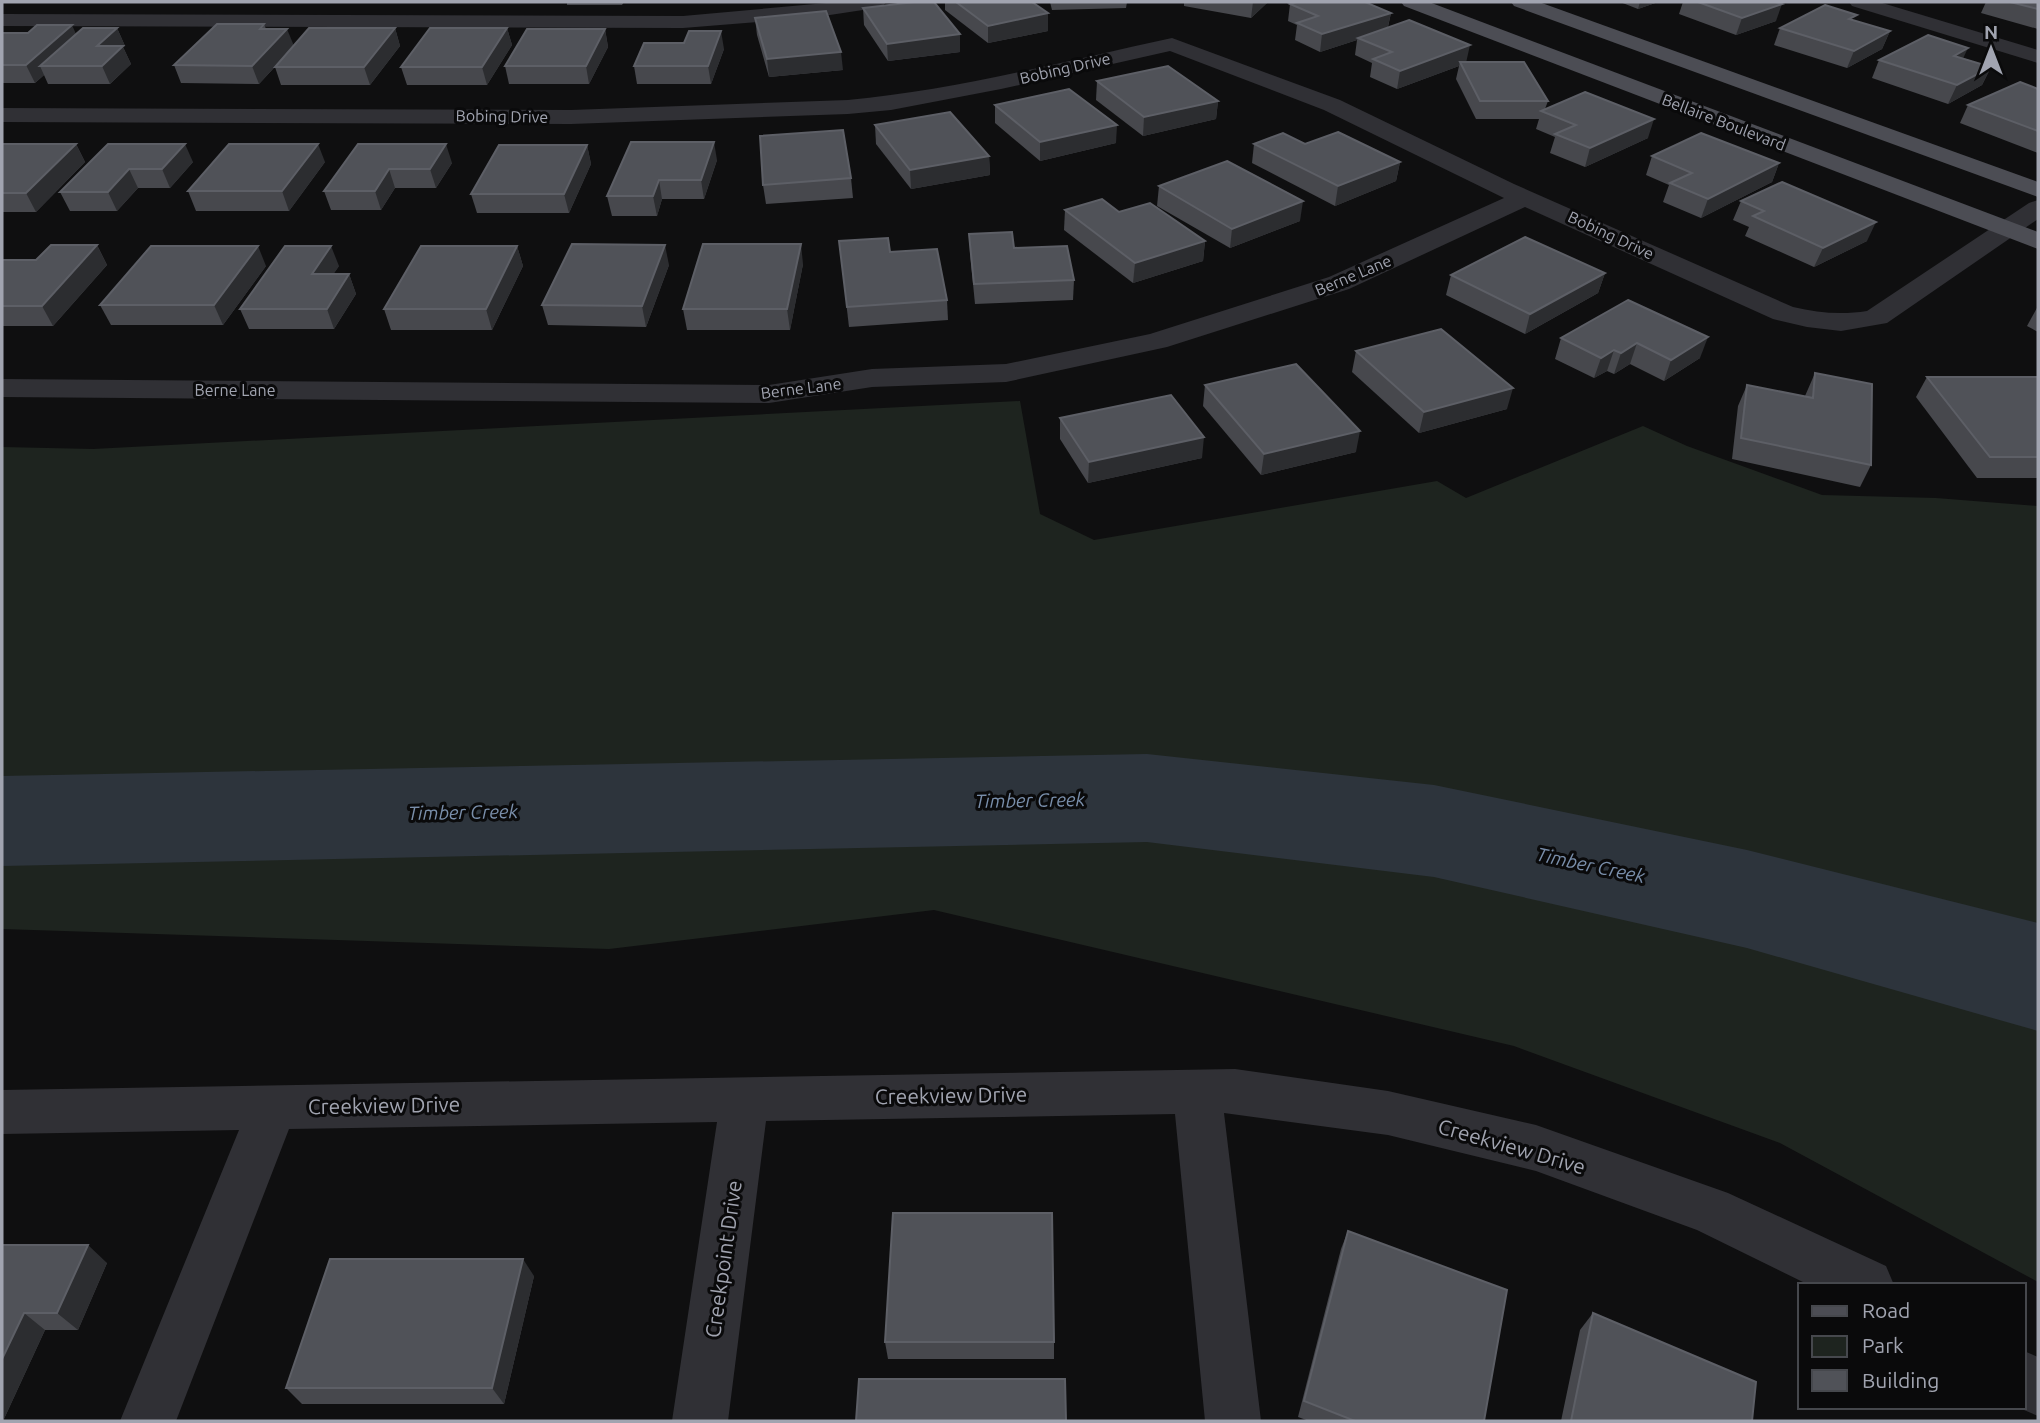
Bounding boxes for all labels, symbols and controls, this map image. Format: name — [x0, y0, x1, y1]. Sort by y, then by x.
north arrow — [1956, 14, 2026, 84]
text: N — [1984, 21, 1998, 43]
street label: Bobing Drive — [1018, 49, 1112, 87]
street label: Bellaire Boulevard — [1660, 90, 1788, 154]
street label: Bobing Drive — [456, 106, 548, 126]
street label: Bobing Drive — [1565, 207, 1657, 263]
street label: Berne Lane — [1312, 251, 1394, 299]
street label: Berne Lane — [760, 374, 842, 402]
street label: Berne Lane — [194, 381, 276, 399]
water label: Timber Creek — [975, 788, 1086, 812]
water label: Timber Creek — [408, 800, 519, 824]
water label: Timber Creek — [1535, 843, 1647, 887]
street label: Creekview Drive — [875, 1082, 1027, 1108]
street label: Creekview Drive — [308, 1092, 460, 1118]
street label: Creekview Drive — [1435, 1113, 1589, 1179]
street label: Creekpoint Drive — [700, 1179, 746, 1339]
legend — [1798, 1283, 2026, 1409]
text: Road — [1862, 1298, 1910, 1322]
text: Park — [1862, 1333, 1904, 1357]
text: Building — [1862, 1368, 1939, 1392]

